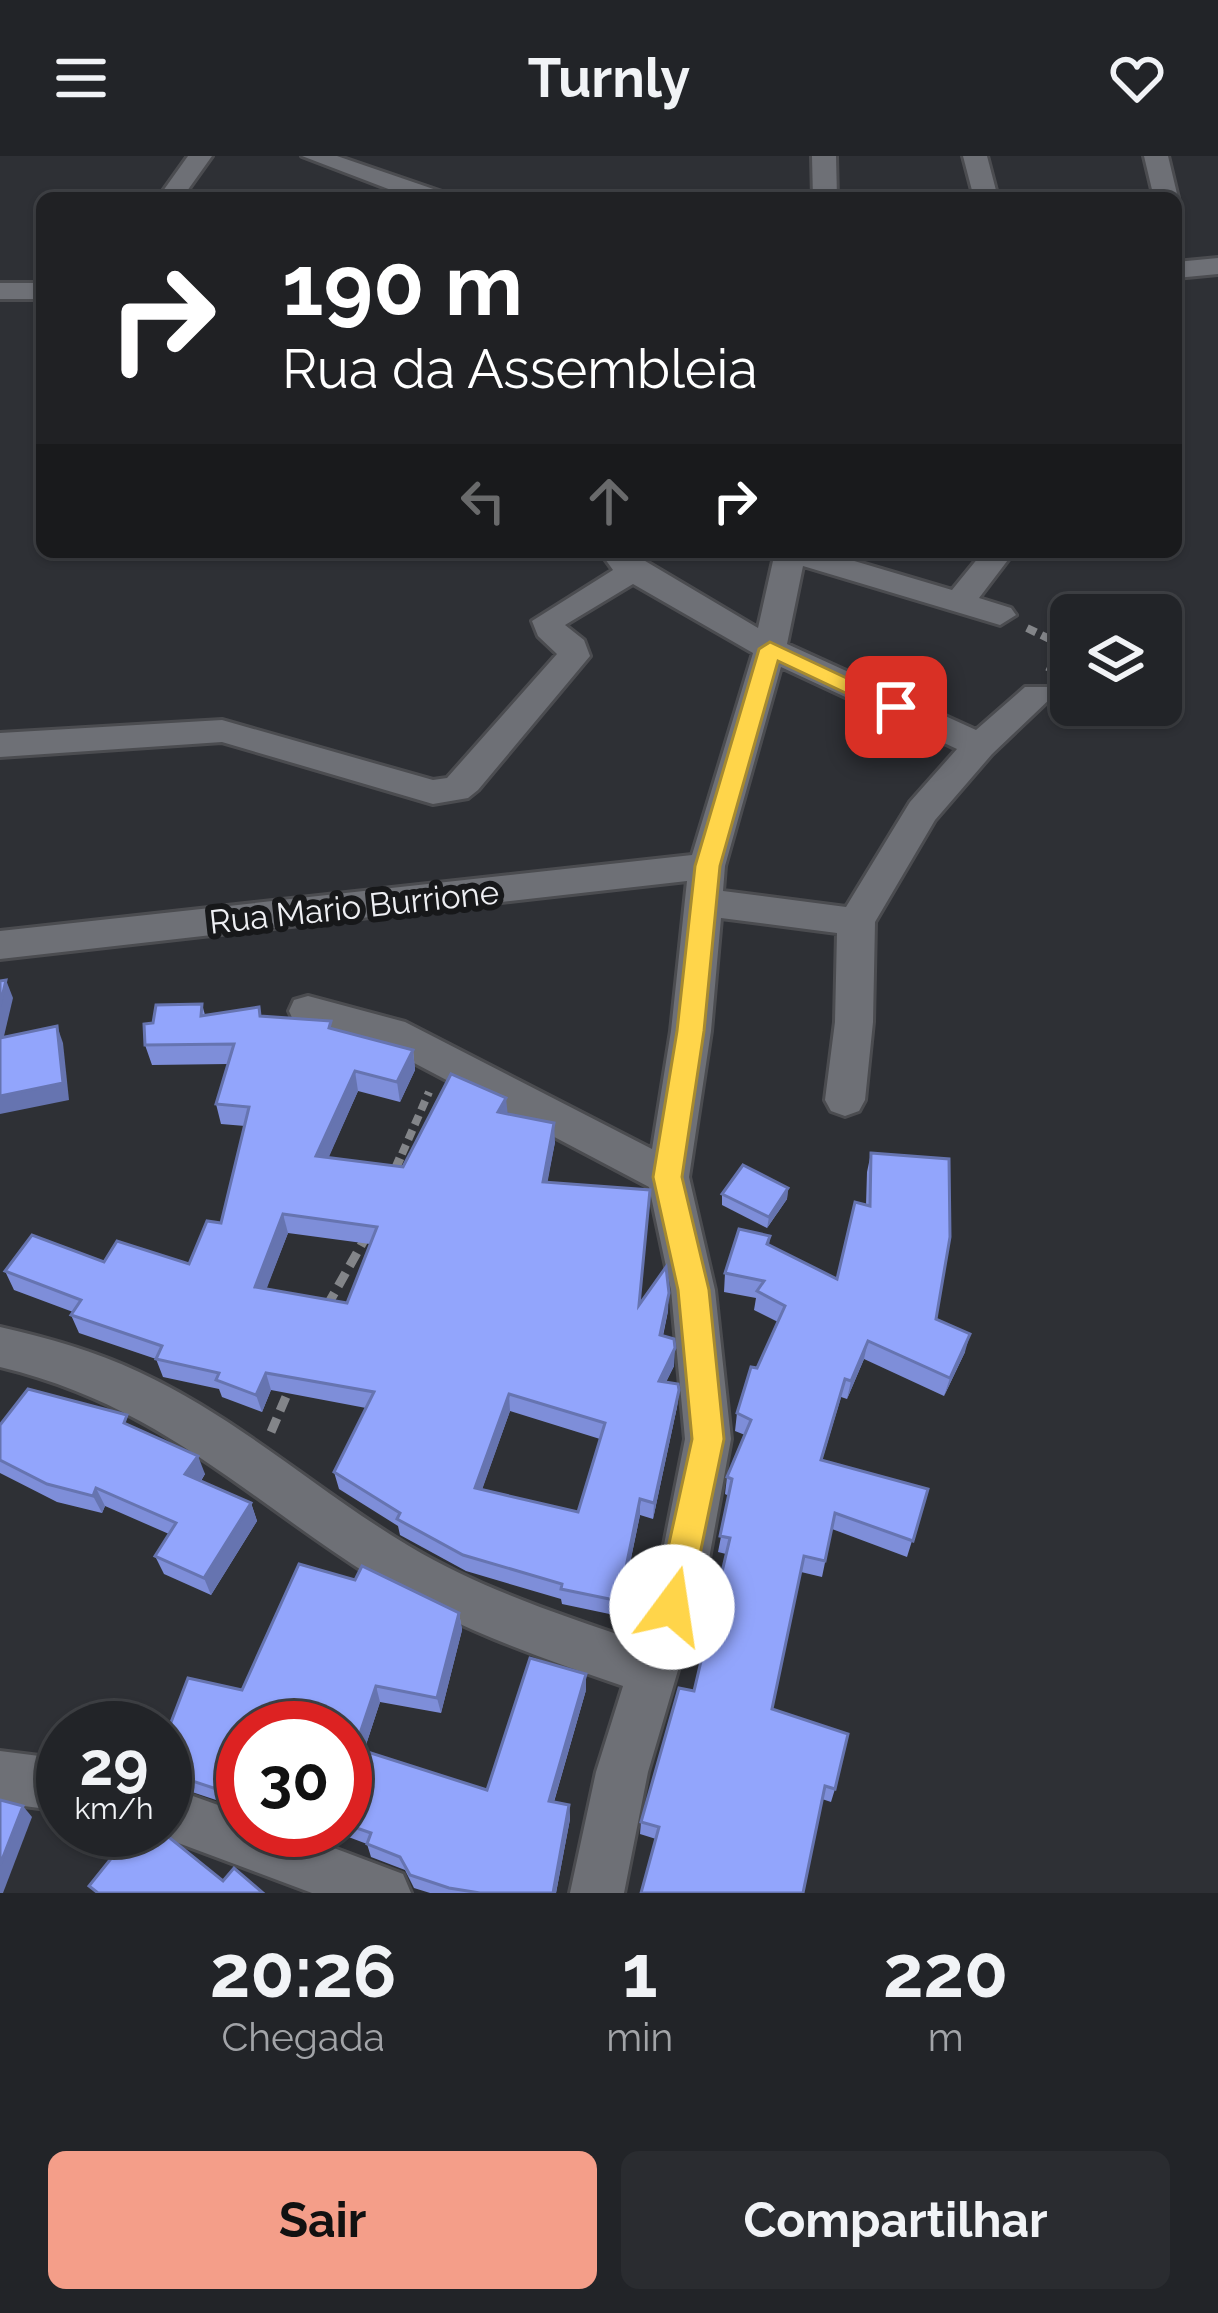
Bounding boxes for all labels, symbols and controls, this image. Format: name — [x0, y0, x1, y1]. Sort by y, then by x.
icon: menu — [48, 45, 114, 111]
icon: heart — [1104, 45, 1170, 111]
text: Turnly — [528, 46, 690, 110]
text: 190 m — [282, 236, 523, 335]
icon: right — [84, 240, 240, 396]
text: Rua da Assembleia — [282, 337, 758, 401]
icon: left — [450, 468, 516, 534]
icon: ahead — [576, 468, 642, 534]
icon: right — [702, 468, 768, 534]
map controls — [1050, 594, 1182, 726]
button: layers — [1050, 594, 1182, 726]
pin — [845, 656, 947, 758]
icon: arrive — [863, 674, 929, 740]
street label: Rua Mario Burrione — [207, 872, 501, 942]
position arrow — [609, 1544, 735, 1670]
speed limit sign: 30 — [216, 1701, 372, 1857]
text: 29 — [79, 1729, 149, 1799]
text: km/h — [74, 1791, 154, 1826]
text: 20:26 — [210, 1929, 397, 2014]
text: 1 — [622, 1929, 658, 2014]
text: 220 — [883, 1929, 1008, 2014]
text: Chegada — [221, 2014, 385, 2060]
text: min — [606, 2014, 673, 2060]
text: m — [928, 2014, 964, 2060]
button: Sair — [48, 2151, 597, 2289]
button: Compartilhar — [621, 2151, 1170, 2289]

